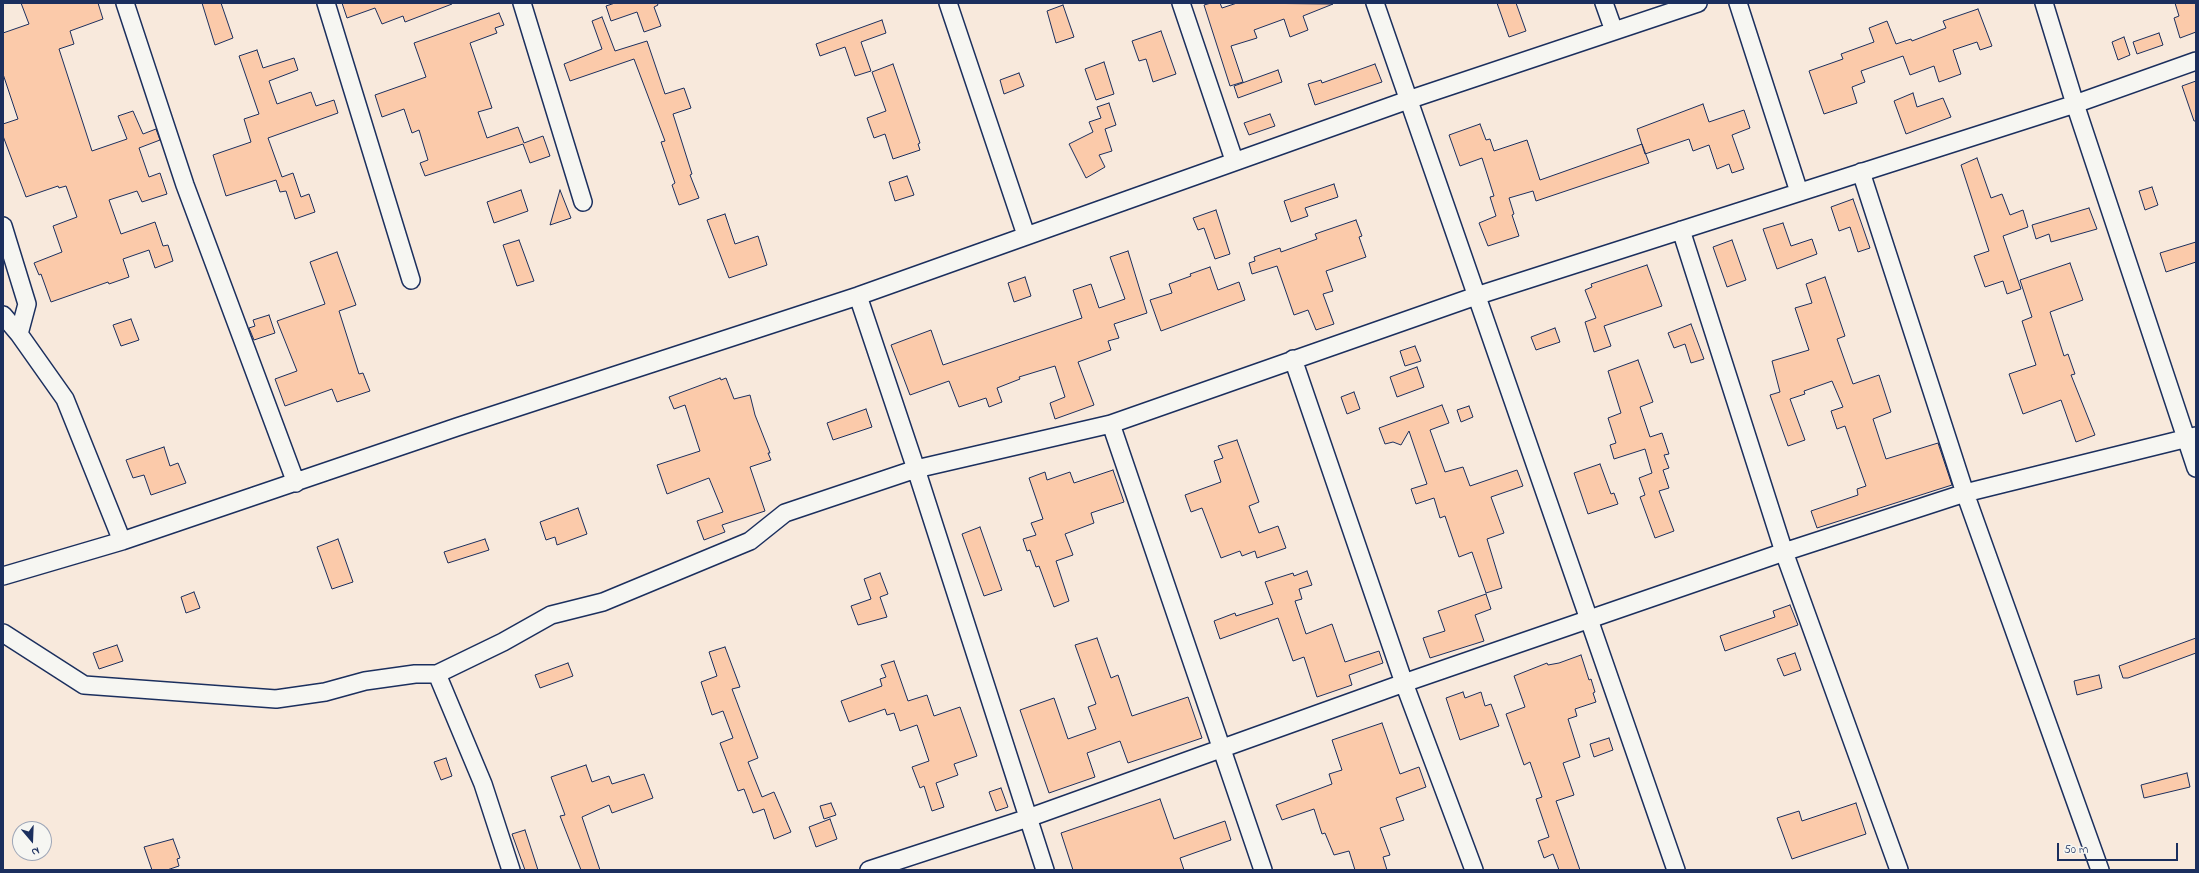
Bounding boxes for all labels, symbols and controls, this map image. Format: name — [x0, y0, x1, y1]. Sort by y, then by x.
north arrow — [12, 821, 52, 861]
scale bar — [2059, 835, 2180, 861]
text: 50 m — [2064, 841, 2088, 859]
text: N — [29, 843, 42, 860]

